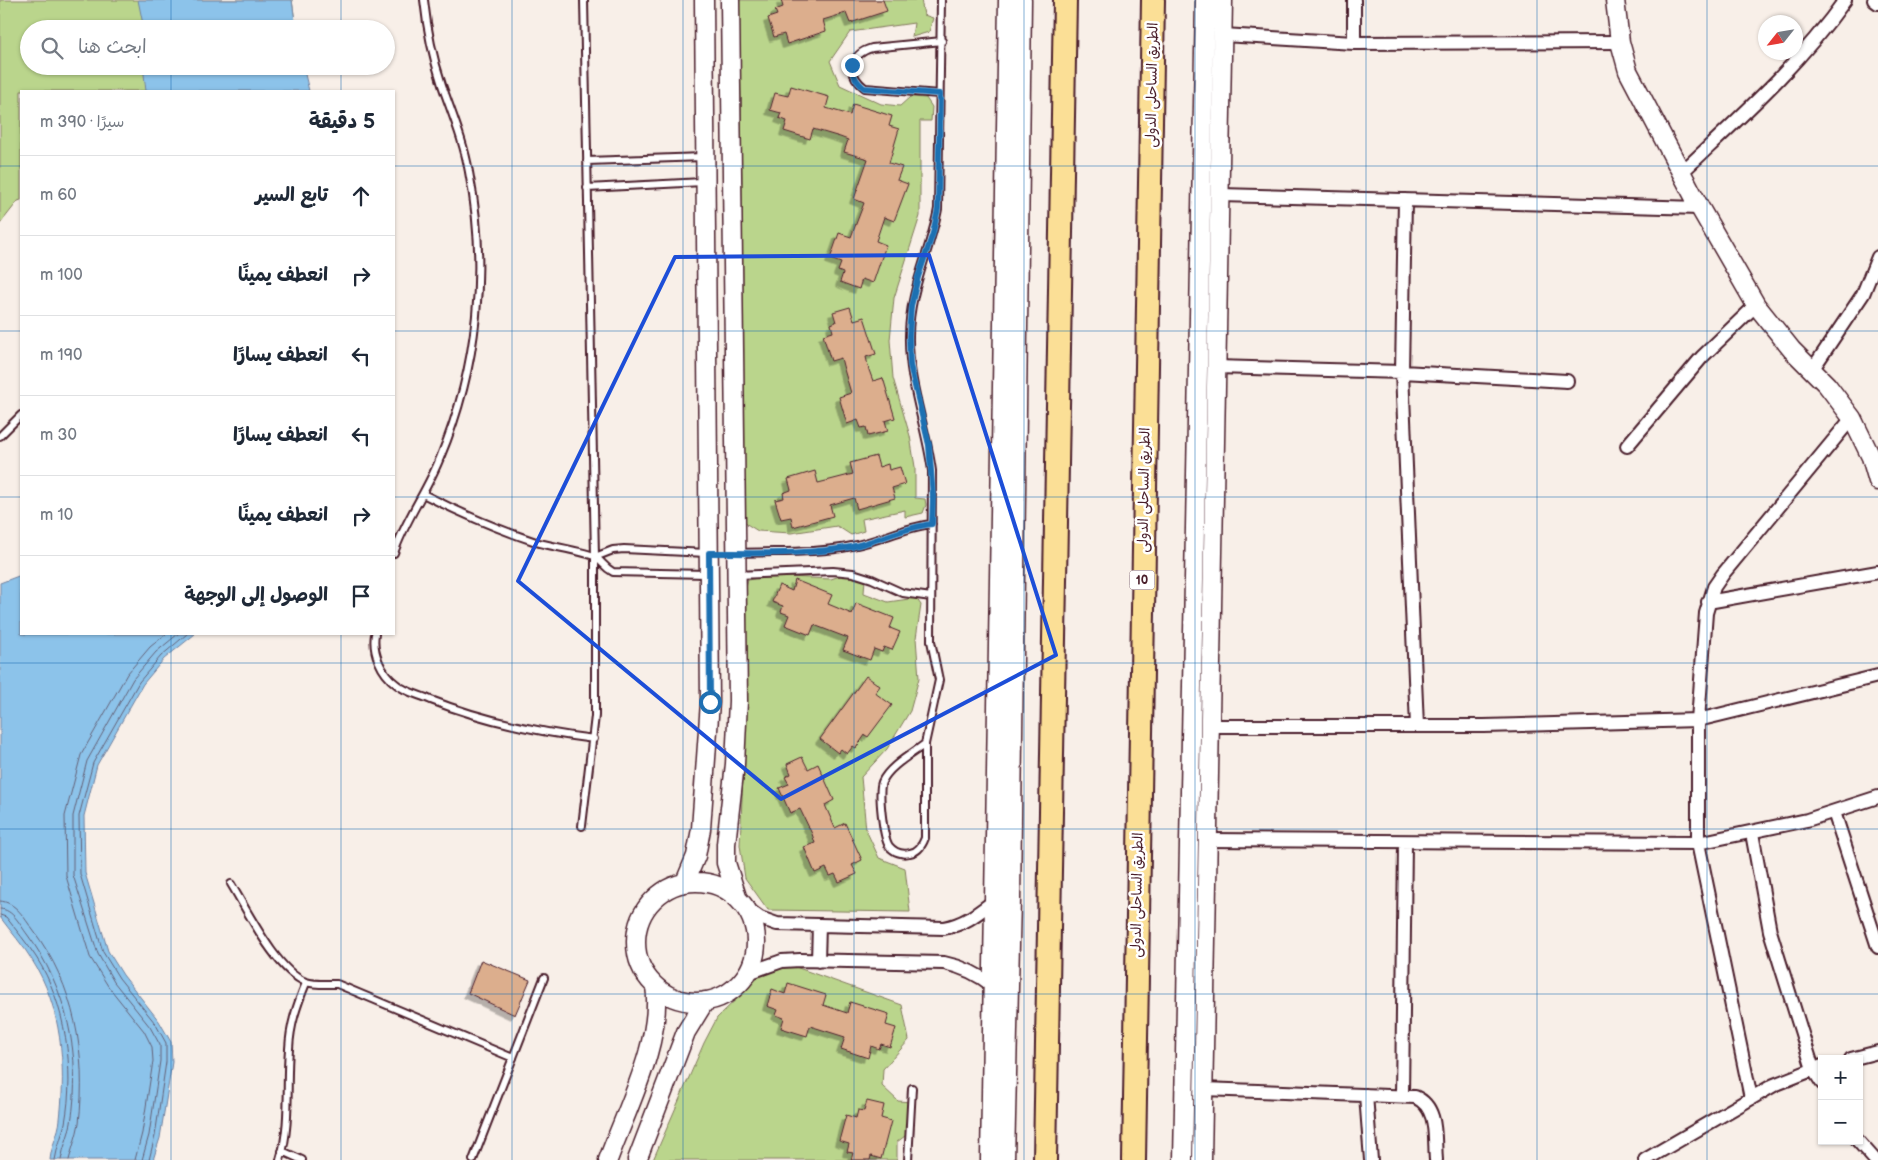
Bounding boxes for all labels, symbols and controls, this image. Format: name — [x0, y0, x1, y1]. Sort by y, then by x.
north arrow — [1758, 15, 1803, 60]
search box — [20, 20, 395, 75]
street label: الطريق الساحلى الدولى — [1142, 22, 1162, 148]
icon: search — [38, 34, 66, 62]
text: ابحث هنا — [78, 36, 147, 59]
route end — [841, 54, 864, 77]
text: 5 دقيقة — [309, 109, 375, 134]
text: سيرًا · 390 m — [40, 113, 124, 132]
icon: ahead — [347, 182, 375, 210]
text: تابع السير — [255, 184, 328, 207]
text: 60 m — [40, 186, 77, 205]
icon: right — [347, 262, 375, 290]
text: انعطف يمينًا — [238, 264, 328, 287]
text: 100 m — [40, 266, 83, 285]
icon: left — [347, 342, 375, 370]
text: انعطف يسارًا — [233, 344, 328, 367]
text: 190 m — [40, 346, 82, 365]
icon: left — [347, 422, 375, 450]
text: انعطف يسارًا — [233, 424, 328, 447]
text: 30 m — [40, 426, 77, 445]
street label: الطريق الساحلى الدولى — [1134, 427, 1154, 553]
icon: right — [347, 502, 375, 530]
text: انعطف يمينًا — [238, 504, 328, 527]
text: 10 m — [40, 506, 73, 525]
road number: 10 — [1130, 570, 1154, 590]
icon: arrive — [347, 582, 375, 610]
text: الوصول إلى الوجهة — [184, 584, 328, 607]
route start — [699, 691, 722, 714]
street label: الطريق الساحلى الدولى — [1127, 832, 1147, 958]
map controls — [1818, 1055, 1863, 1145]
button: + — [1818, 1055, 1863, 1100]
button: − — [1818, 1100, 1863, 1145]

